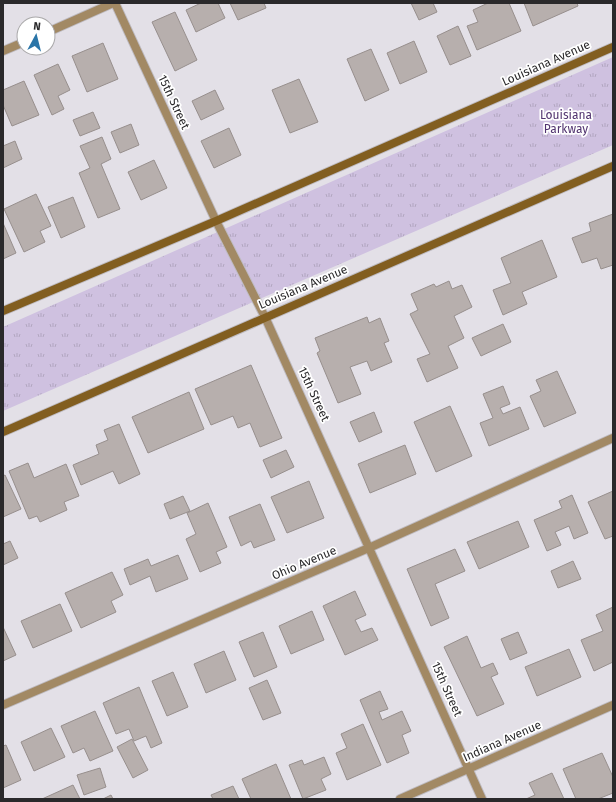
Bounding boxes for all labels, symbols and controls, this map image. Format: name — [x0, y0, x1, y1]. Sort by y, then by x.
north arrow — [16, 16, 56, 56]
text: N — [33, 20, 42, 33]
street label: Louisiana Avenue — [500, 37, 592, 89]
street label: 15th Street — [155, 73, 193, 132]
park label: Louisiana Parkway — [540, 108, 592, 136]
street label: Louisiana Avenue — [256, 262, 350, 312]
street label: 15th Street — [295, 365, 333, 424]
street label: Ohio Avenue — [270, 543, 338, 583]
street label: 15th Street — [429, 660, 466, 719]
street label: Indiana Avenue — [461, 717, 543, 765]

